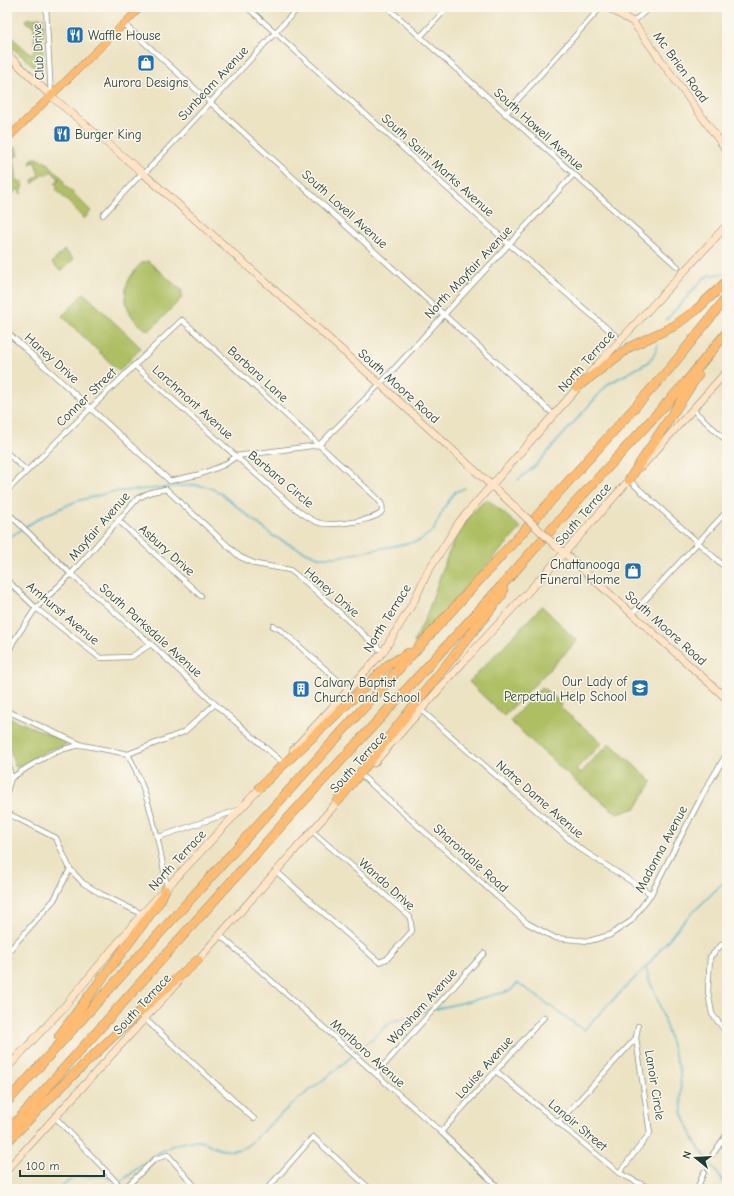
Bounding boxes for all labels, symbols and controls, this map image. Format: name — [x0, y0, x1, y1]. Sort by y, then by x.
street label: Club Drive — [29, 23, 47, 81]
restaurant icon: Waffle House — [65, 25, 85, 45]
place label: Waffle House — [88, 28, 161, 43]
street label: Mc Brien Road — [650, 29, 712, 105]
street label: Sunbeam Avenue — [175, 42, 252, 123]
shop icon: Aurora Designs — [136, 53, 156, 73]
place label: Aurora Designs — [104, 75, 188, 90]
street label: South Howell Avenue — [491, 85, 587, 174]
street label: South Saint Marks Avenue — [379, 111, 498, 220]
restaurant icon: Burger King — [52, 124, 72, 144]
place label: Burger King — [75, 127, 142, 142]
street label: South Lovell Avenue — [299, 167, 391, 252]
street label: North Mayfair Avenue — [421, 222, 515, 321]
street label: North Terrace — [555, 327, 618, 395]
street label: Haney Drive — [22, 330, 83, 387]
street label: Barbara Lane — [225, 343, 292, 405]
street label: South Moore Road — [355, 346, 443, 426]
street label: Larchmont Avenue — [150, 362, 237, 443]
street label: Conner Street — [53, 364, 120, 429]
street label: Barbara Circle — [245, 447, 317, 511]
street label: South Terrace — [552, 479, 614, 548]
street label: Mayfair Avenue — [65, 488, 133, 563]
street label: Asbury Drive — [136, 521, 198, 579]
place label: Chattanooga Funeral Home — [540, 557, 620, 587]
shop icon: Chattanooga Funeral Home — [623, 561, 643, 581]
street label: Haney Drive — [301, 564, 363, 620]
street label: Amhurst Avenue — [24, 578, 103, 648]
street label: South Parksdale Avenue — [97, 580, 206, 680]
street label: North Terrace — [360, 581, 414, 655]
street label: South Moore Road — [622, 588, 710, 668]
place label: Our Lady of Perpetual Help School — [504, 674, 628, 704]
place label: Calvary Baptist Church and School — [314, 675, 420, 705]
school or university icon: Our Lady of Perpetual Help School — [630, 678, 650, 698]
building icon: Calvary Baptist Church and School — [291, 679, 311, 699]
street label: South Terrace — [326, 728, 390, 796]
street label: Notre Dame Avenue — [493, 757, 587, 841]
street label: Madonna Avenue — [632, 803, 690, 895]
street label: Sharondale Road — [431, 821, 511, 895]
street label: North Terrace — [145, 826, 209, 893]
street label: Wando Drive — [356, 855, 419, 913]
street label: Worsham Avenue — [384, 965, 460, 1047]
street label: South Terrace — [110, 970, 174, 1037]
street label: Marlboro Avenue — [328, 1016, 409, 1091]
street label: Louise Avenue — [452, 1032, 516, 1101]
street label: Lanoir Circle — [642, 1049, 668, 1122]
street label: Lanoir Street — [546, 1096, 611, 1155]
north arrow — [676, 1138, 716, 1178]
text: N — [680, 1150, 694, 1160]
scale bar — [20, 1152, 104, 1178]
text: 100 m — [26, 1159, 59, 1173]

